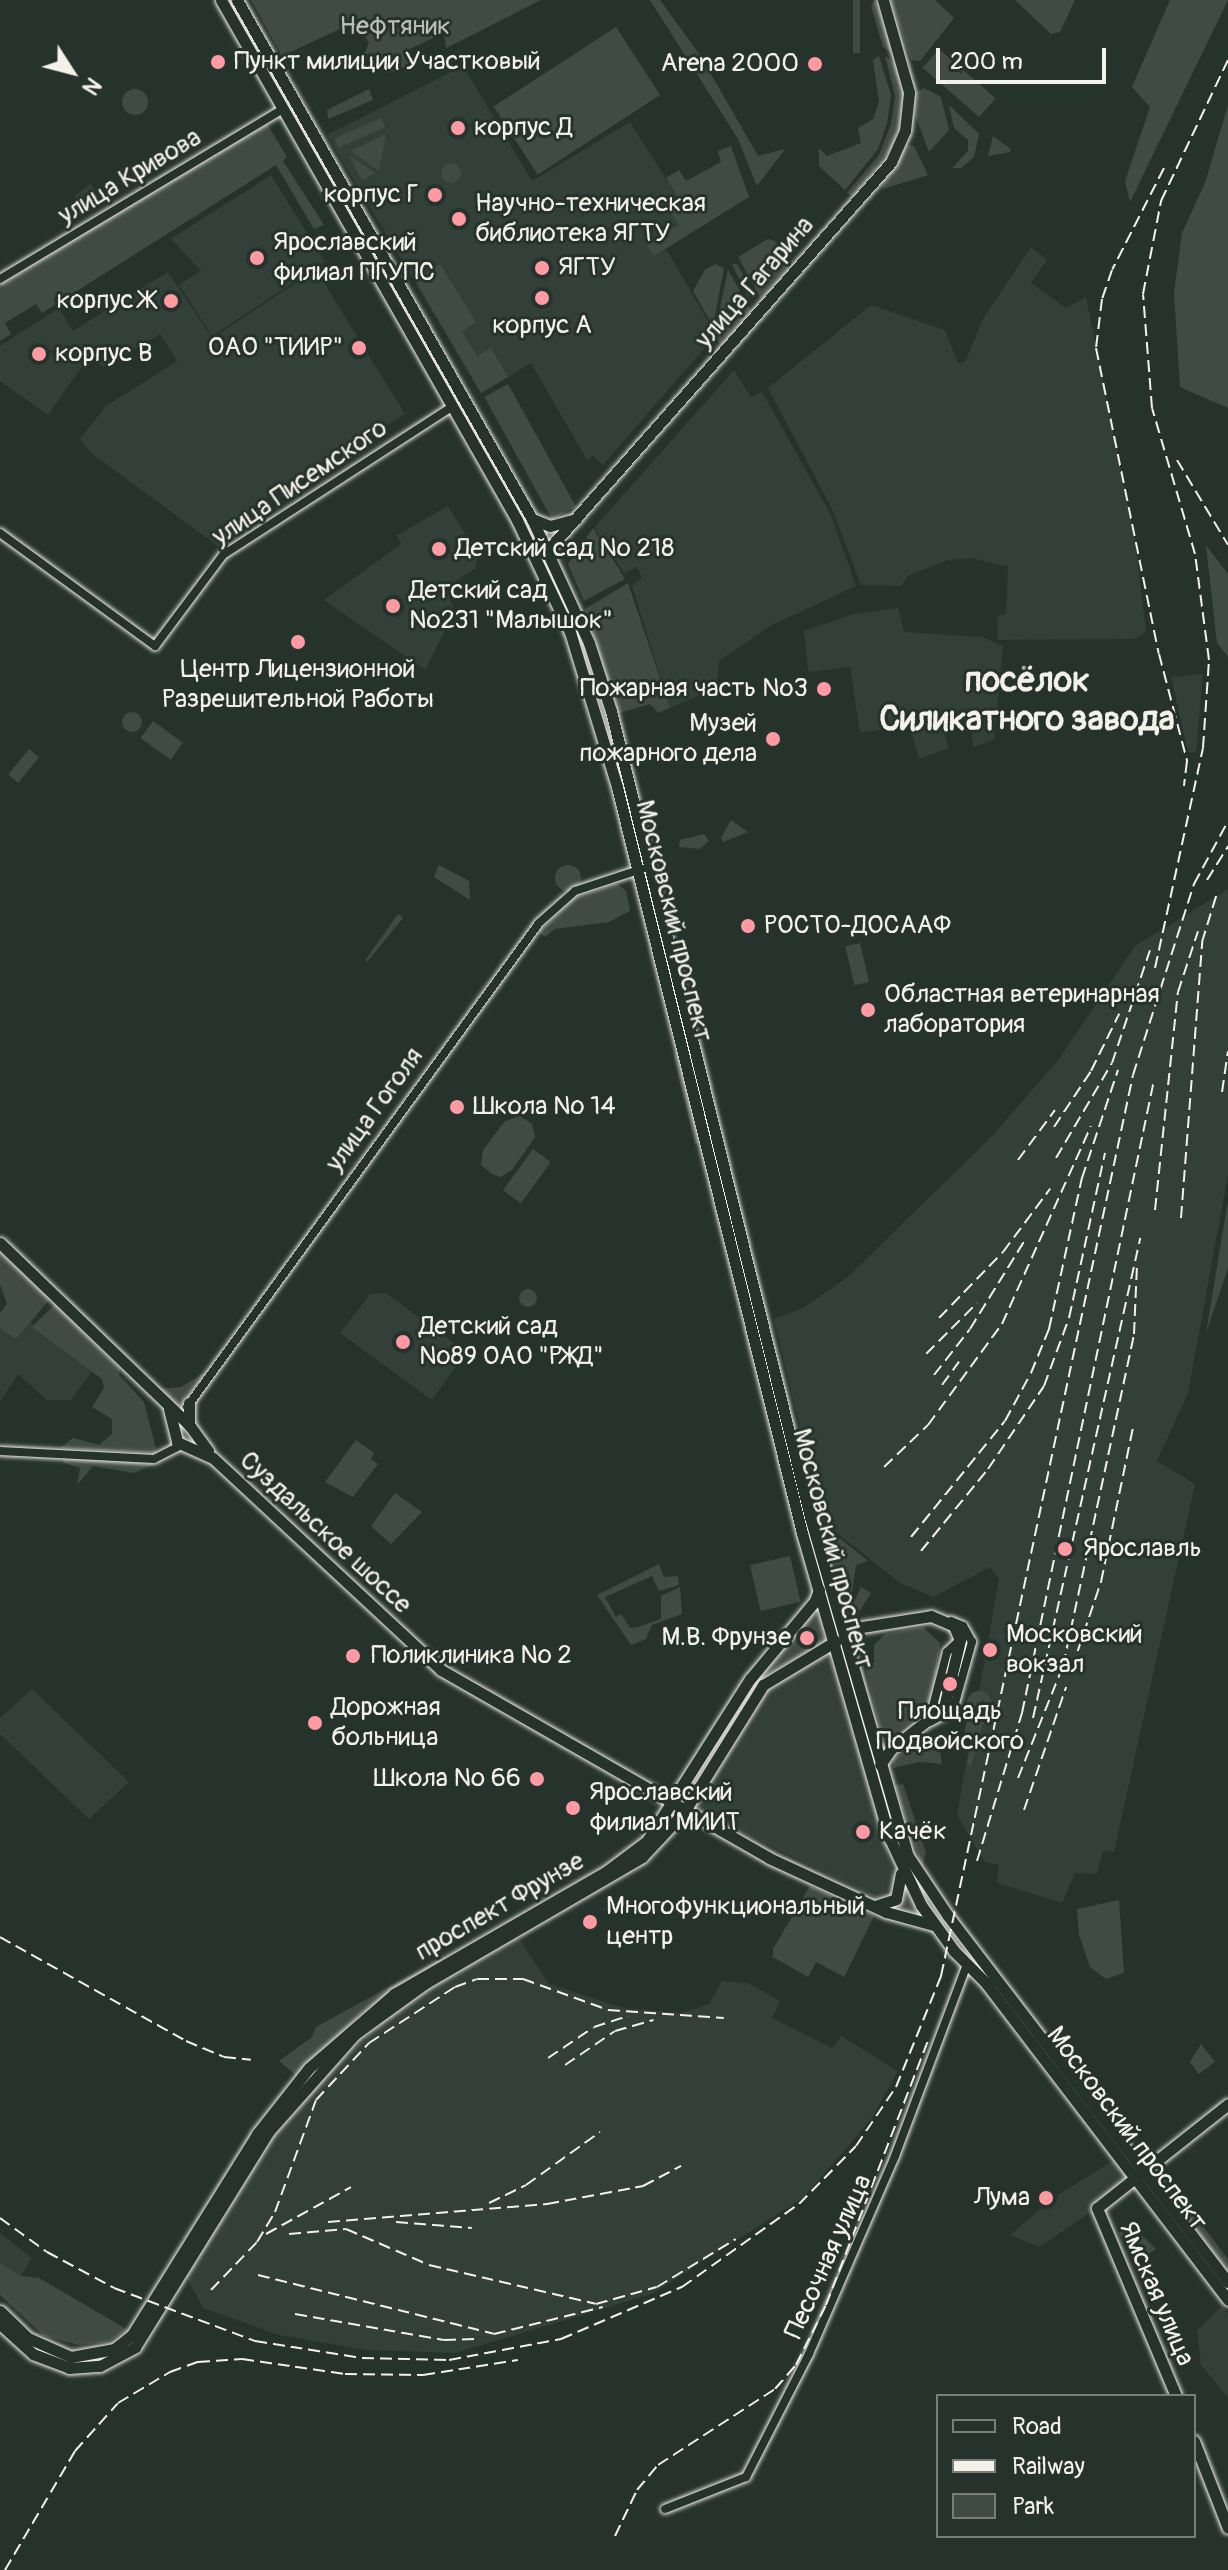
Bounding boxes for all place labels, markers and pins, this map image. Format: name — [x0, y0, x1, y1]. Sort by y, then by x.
place label: Пункт милиции Участковый — [234, 46, 541, 78]
place label: Arena 2000 — [661, 48, 799, 80]
marker: Пункт милиции Участковый — [209, 53, 227, 71]
marker: Arena 2000 — [806, 55, 824, 73]
place label: корпус Д — [474, 112, 572, 144]
marker: корпус Д — [449, 119, 467, 137]
place label: корпус Г — [324, 179, 419, 211]
marker: корпус Г — [426, 186, 444, 204]
place label: Научно-техническая библиотека ЯГТУ — [475, 188, 706, 250]
marker: Научно-техническая библиотека ЯГТУ — [450, 210, 468, 228]
place label: Ярославский филиал ПГУПС — [273, 227, 435, 288]
marker: Ярославский филиал ПГУПС — [248, 249, 266, 267]
place label: ЯГТУ — [558, 252, 616, 284]
marker: ЯГТУ — [533, 259, 551, 277]
place label: корпус Ж — [57, 285, 155, 317]
marker: корпус А — [533, 289, 551, 307]
marker: корпус Ж — [162, 292, 180, 310]
place label: корпус А — [492, 310, 592, 342]
place label: ОАО "ТИИР" — [208, 332, 343, 364]
place label: корпус В — [55, 338, 153, 370]
marker: ОАО "ТИИР" — [350, 339, 368, 357]
marker: корпус В — [30, 345, 48, 363]
place label: Детский сад № 218 — [455, 533, 674, 565]
marker: Детский сад № 218 — [430, 540, 448, 558]
place label: Детский сад №231 "Малышок" — [409, 575, 613, 636]
marker: Детский сад №231 "Малышок" — [384, 597, 402, 615]
marker: Центр Лицензионной Разрешительной Работы — [289, 633, 307, 651]
place label: Центр Лицензионной Разрешительной Работы — [162, 654, 434, 716]
place label: Пожарная часть №3 — [580, 673, 808, 705]
marker: Пожарная часть №3 — [815, 680, 833, 698]
place label: Музей пожарного дела — [579, 708, 757, 770]
marker: Музей пожарного дела — [764, 730, 782, 748]
place label: РОСТО-ДОСААФ — [764, 910, 951, 942]
marker: РОСТО-ДОСААФ — [739, 917, 757, 935]
place label: Областная ветеринарная лаборатория — [884, 979, 1160, 1040]
marker: Областная ветеринарная лаборатория — [859, 1001, 877, 1019]
place label: Школа № 14 — [473, 1091, 615, 1123]
marker: Школа № 14 — [448, 1098, 466, 1116]
place label: Детский сад №89 ОАО "РЖД" — [419, 1311, 603, 1372]
marker: Детский сад №89 ОАО "РЖД" — [394, 1333, 412, 1351]
place label: Ярославль — [1083, 1533, 1202, 1565]
marker: Ярославль — [1054, 1538, 1076, 1560]
place label: Московский вокзал — [1006, 1619, 1143, 1680]
place label: М.В. Фрунзе — [661, 1622, 791, 1654]
marker: М.В. Фрунзе — [798, 1629, 816, 1647]
place label: Поликлиника № 2 — [371, 1640, 572, 1672]
marker: Московский вокзал — [981, 1641, 999, 1659]
marker: Поликлиника № 2 — [342, 1645, 364, 1667]
marker: Площадь Подвойского — [941, 1675, 959, 1693]
place label: Дорожная больница — [331, 1692, 441, 1754]
place label: Площадь Подвойского — [876, 1696, 1024, 1758]
marker: Дорожная больница — [306, 1714, 324, 1732]
place label: Школа № 66 — [374, 1763, 521, 1795]
marker: Школа № 66 — [528, 1770, 546, 1788]
place label: Ярославский филиал МИИТ — [589, 1777, 740, 1838]
marker: Ярославский филиал МИИТ — [564, 1799, 582, 1817]
place label: Качёк — [879, 1816, 947, 1848]
marker: Качёк — [854, 1823, 872, 1841]
place label: Многофункциональный центр — [606, 1891, 865, 1952]
marker: Многофункциональный центр — [581, 1913, 599, 1931]
place label: Лума — [974, 2182, 1030, 2214]
marker: Лума — [1037, 2189, 1055, 2207]

